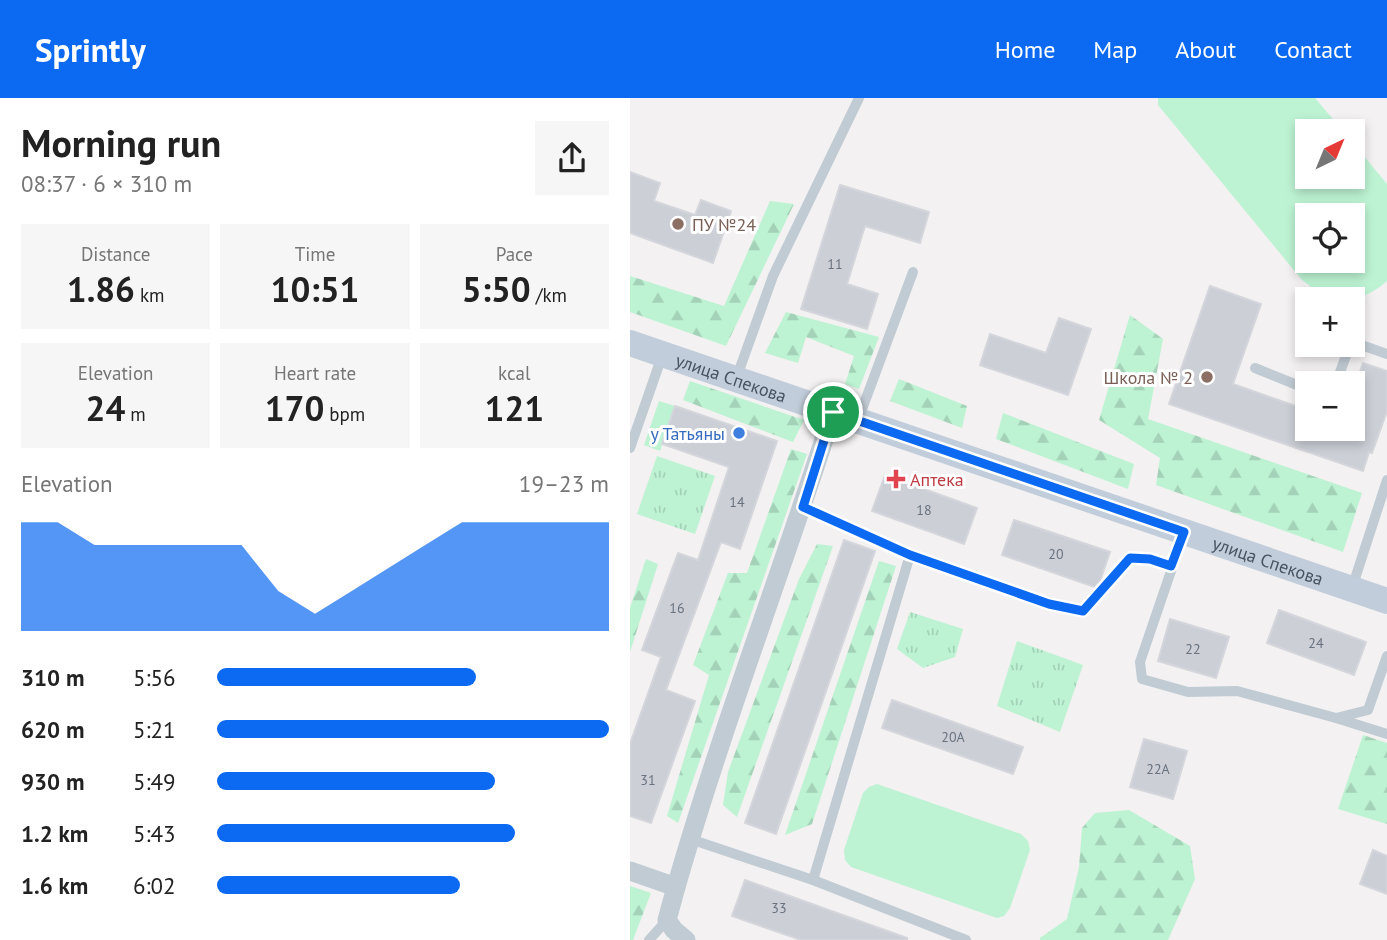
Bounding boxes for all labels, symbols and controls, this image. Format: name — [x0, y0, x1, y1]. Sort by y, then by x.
text: Sprintly — [35, 28, 146, 71]
text: Home — [995, 34, 1055, 65]
text: Map — [1093, 34, 1137, 65]
text: About — [1175, 34, 1236, 65]
text: Contact — [1274, 34, 1352, 65]
text: Morning run — [21, 118, 221, 167]
north arrow — [1295, 119, 1365, 189]
map controls — [1295, 119, 1365, 441]
button: share — [535, 121, 609, 195]
text: 08:37 · 6 × 310 m — [21, 169, 192, 198]
button: locate — [1295, 203, 1365, 273]
place label: ПУ №24 — [692, 213, 756, 236]
marker: ПУ №24 — [670, 216, 686, 232]
text: Distance — [81, 242, 150, 266]
text: Time — [295, 242, 335, 266]
text: Pace — [496, 242, 533, 266]
house number: 11 — [827, 255, 843, 273]
text: 1.86 — [67, 266, 135, 312]
text: 10:51 — [271, 266, 359, 312]
text: 5:50 — [462, 266, 531, 312]
text: km — [135, 283, 165, 307]
text: /km — [531, 283, 567, 307]
button: + — [1295, 287, 1365, 357]
street label: улица Спекова — [673, 348, 790, 407]
text: Elevation — [78, 361, 154, 385]
text: Heart rate — [274, 361, 356, 385]
text: kcal — [498, 361, 531, 385]
place label: Школа № 2 — [1103, 366, 1193, 389]
marker: Школа № 2 — [1199, 369, 1215, 385]
button: − — [1295, 371, 1365, 441]
pin — [803, 382, 863, 442]
text: 24 — [86, 385, 125, 431]
text: 170 — [265, 385, 324, 431]
text: 121 — [485, 385, 544, 431]
icon: arrive — [814, 393, 852, 431]
text: m — [125, 402, 146, 426]
text: bpm — [324, 402, 365, 426]
place label: у Татьяны — [650, 422, 725, 445]
marker: у Татьяны — [731, 425, 747, 441]
place label: Аптека — [910, 468, 964, 491]
text: Elevation — [21, 469, 113, 498]
text: 19–23 m — [519, 469, 609, 498]
marker: Аптека — [888, 471, 904, 487]
house number: 14 — [729, 493, 745, 511]
house number: 18 — [916, 501, 932, 519]
street label: улица Спекова — [1209, 531, 1326, 590]
house number: 20 — [1048, 545, 1064, 563]
house number: 16 — [669, 599, 685, 617]
house number: 24 — [1308, 634, 1324, 652]
house number: 22 — [1185, 640, 1201, 658]
text: 310 m — [21, 663, 84, 692]
text: 5:56 — [133, 663, 176, 692]
text: 620 m — [21, 715, 84, 744]
text: 5:21 — [133, 715, 176, 744]
house number: 20А — [941, 728, 966, 746]
house number: 22А — [1146, 760, 1171, 778]
text: 930 m — [21, 767, 84, 796]
text: 5:49 — [133, 767, 176, 796]
house number: 31 — [640, 771, 656, 789]
text: 1.2 km — [21, 819, 88, 848]
text: 5:43 — [133, 819, 176, 848]
text: 1.6 km — [21, 871, 88, 900]
text: 6:02 — [133, 871, 176, 900]
house number: 33 — [771, 899, 787, 917]

